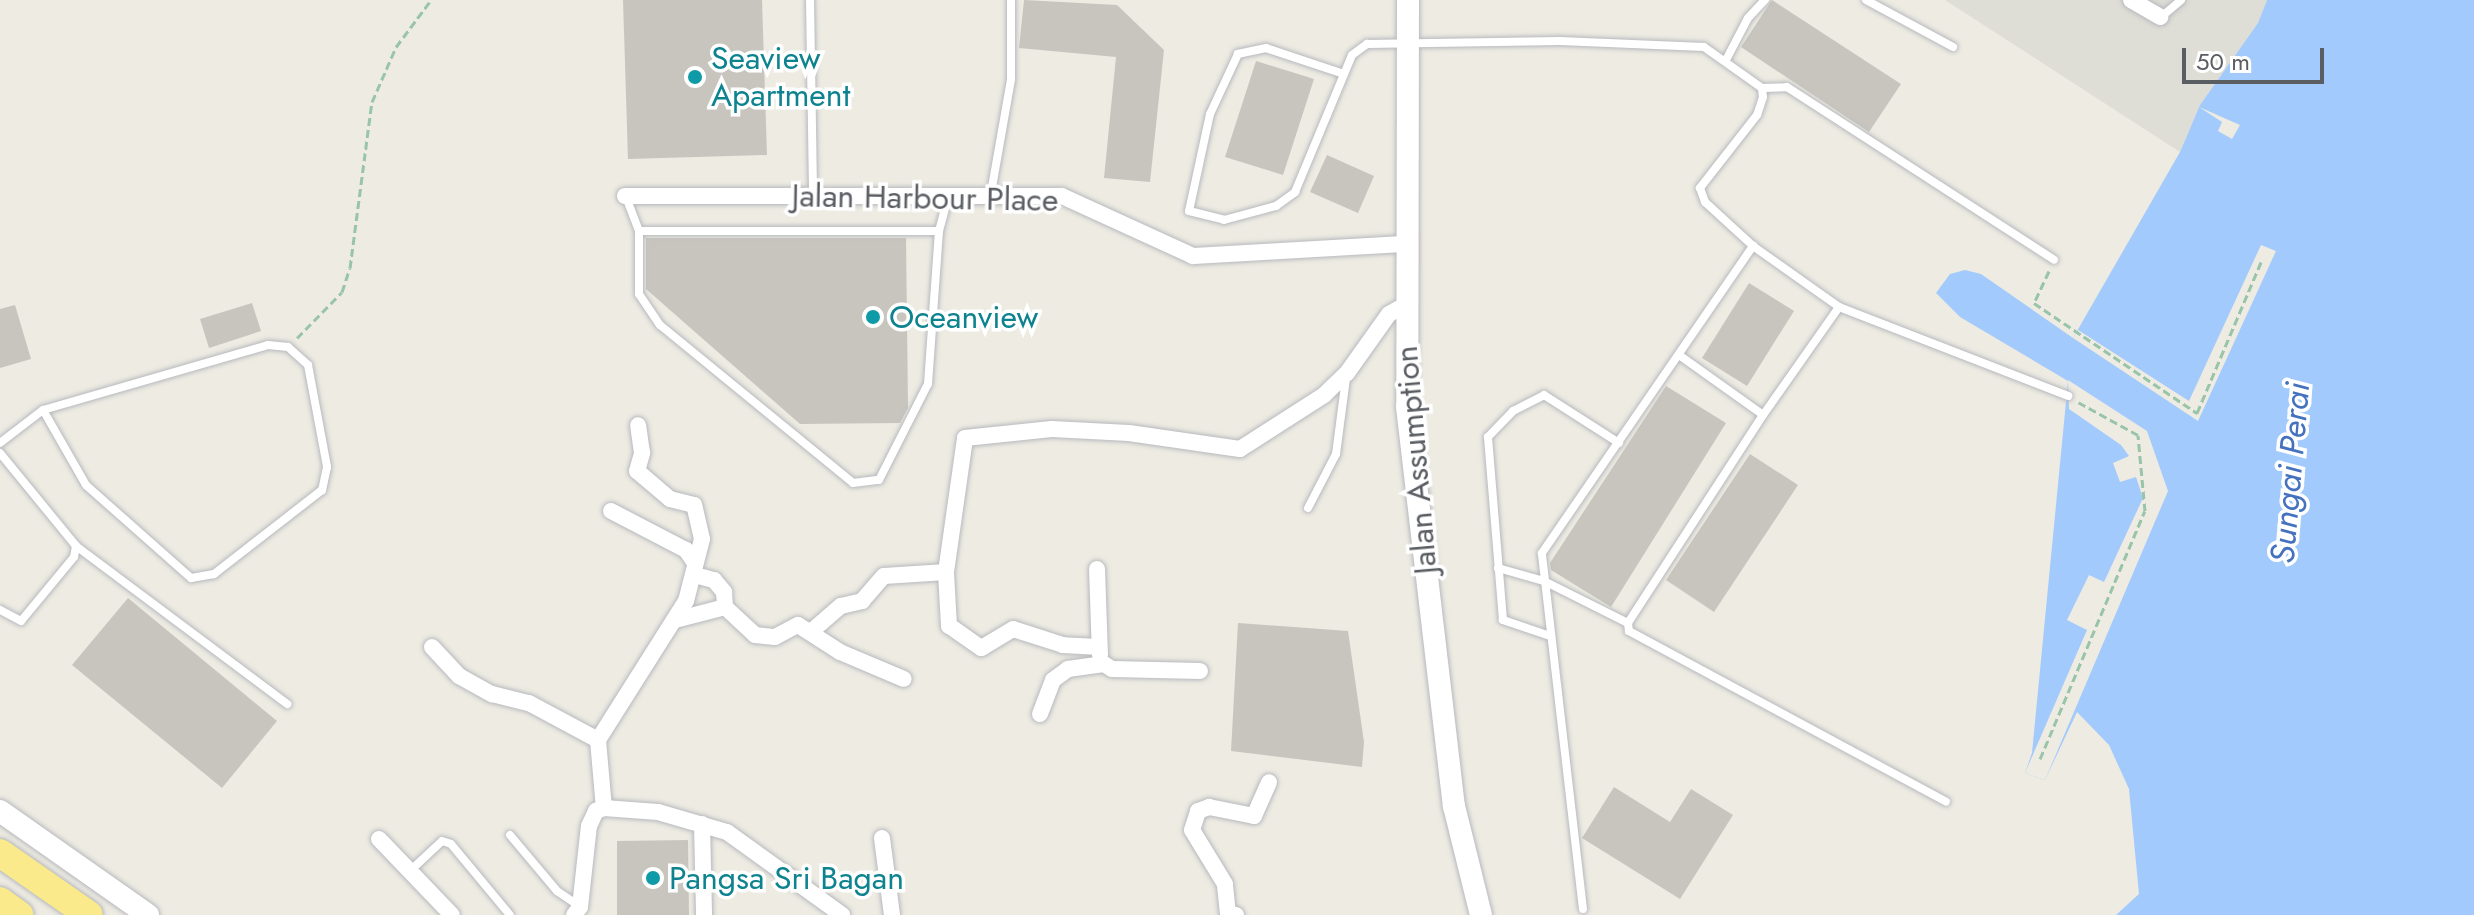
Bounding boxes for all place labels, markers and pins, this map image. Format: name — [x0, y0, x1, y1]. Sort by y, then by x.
place label: Seaview Apartment — [711, 40, 850, 115]
marker: Seaview Apartment — [686, 68, 704, 86]
place label: Oceanview — [889, 298, 1038, 336]
marker: Oceanview — [864, 308, 882, 326]
place label: Pangsa Sri Bagan — [669, 859, 904, 897]
marker: Pangsa Sri Bagan — [644, 869, 662, 887]

